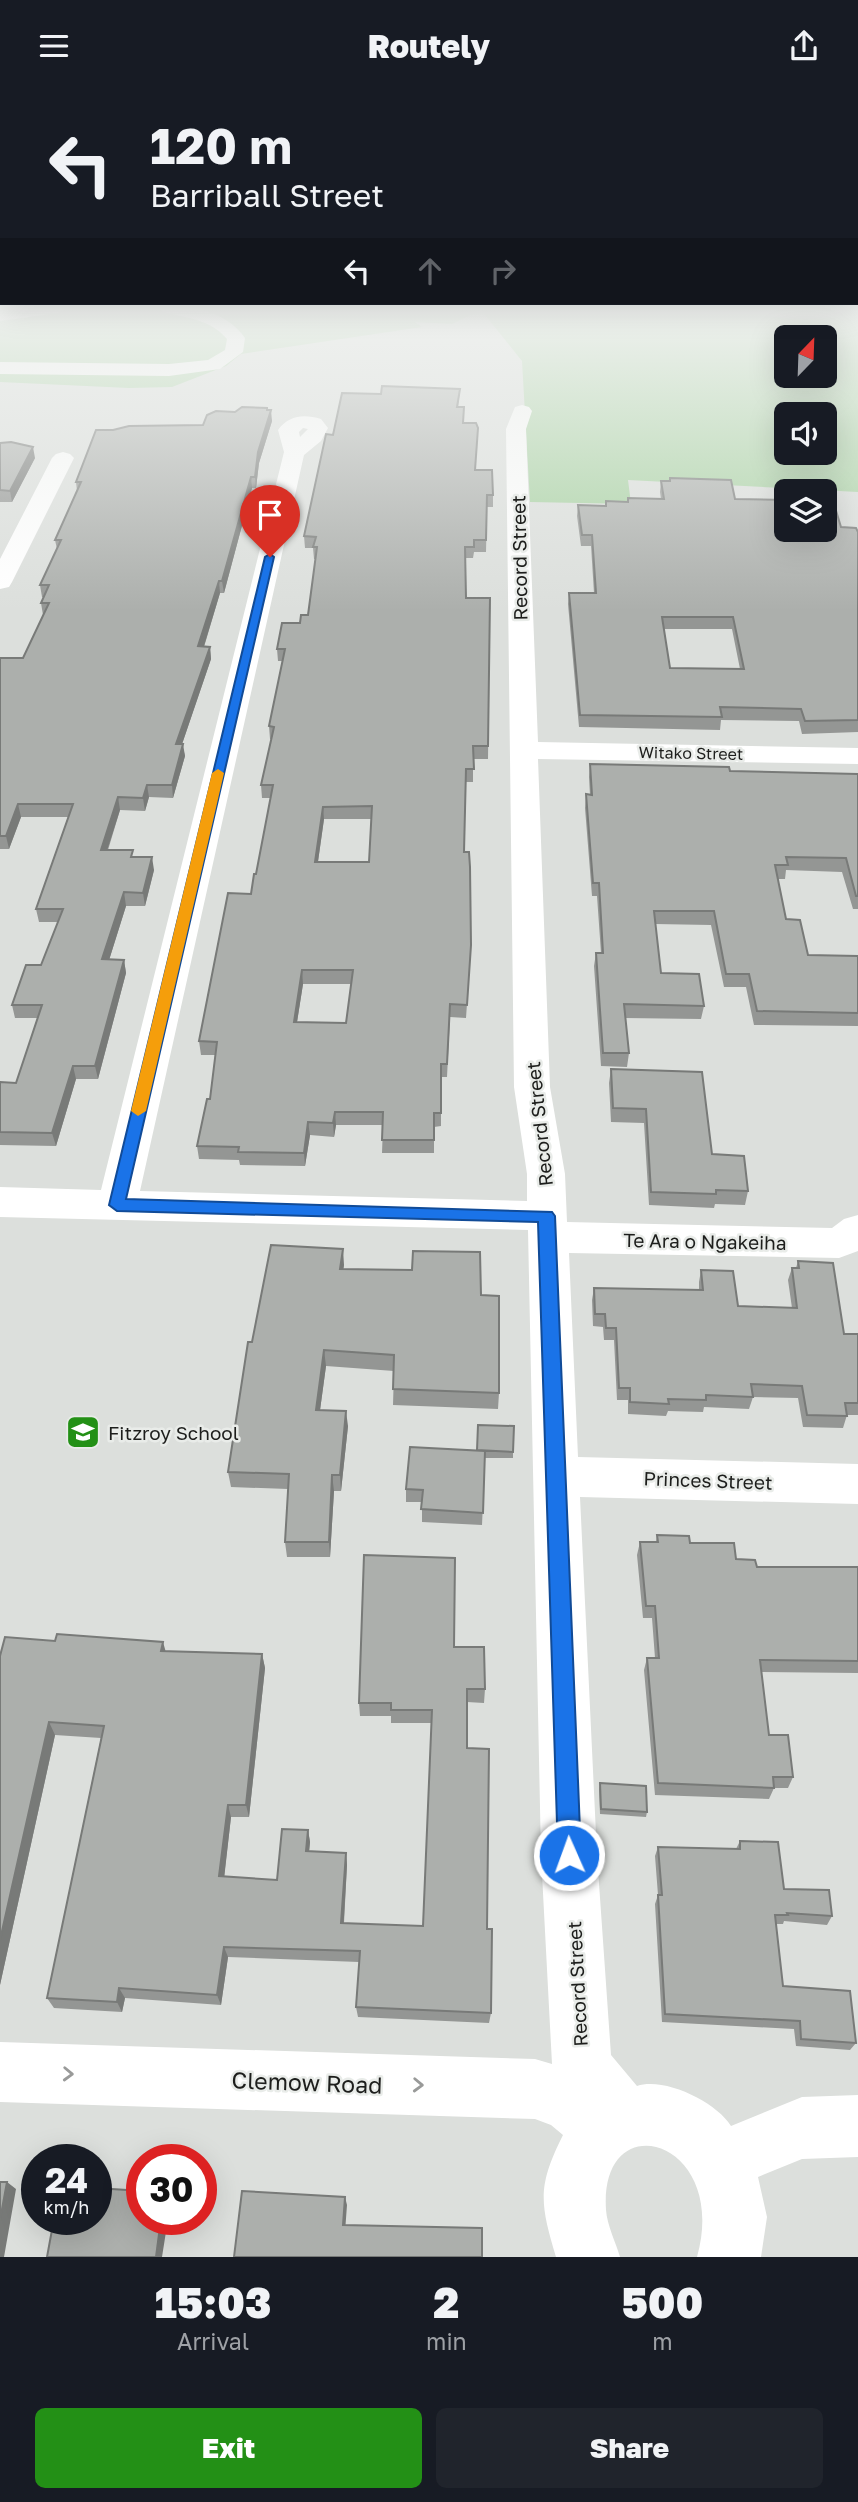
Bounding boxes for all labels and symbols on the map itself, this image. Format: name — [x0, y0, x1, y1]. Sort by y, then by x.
north arrow — [774, 325, 836, 389]
pin — [240, 485, 300, 557]
street label: Record Street — [506, 495, 532, 621]
street label: Witako Street — [638, 742, 744, 764]
street label: Record Street — [521, 1060, 557, 1188]
street label: Te Ara o Ngakeiha — [623, 1228, 787, 1254]
school or university icon: Fitzroy School — [64, 1413, 102, 1451]
place label: Fitzroy School — [108, 1421, 239, 1444]
street label: Princes Street — [643, 1466, 773, 1494]
position arrow — [532, 1818, 606, 1892]
street label: Record Street — [562, 1921, 592, 2047]
street label: Clemow Road — [231, 2065, 383, 2099]
one-way arrow — [63, 2067, 74, 2082]
one-way arrow — [413, 2077, 424, 2093]
speed limit sign: 30 — [126, 2144, 217, 2235]

